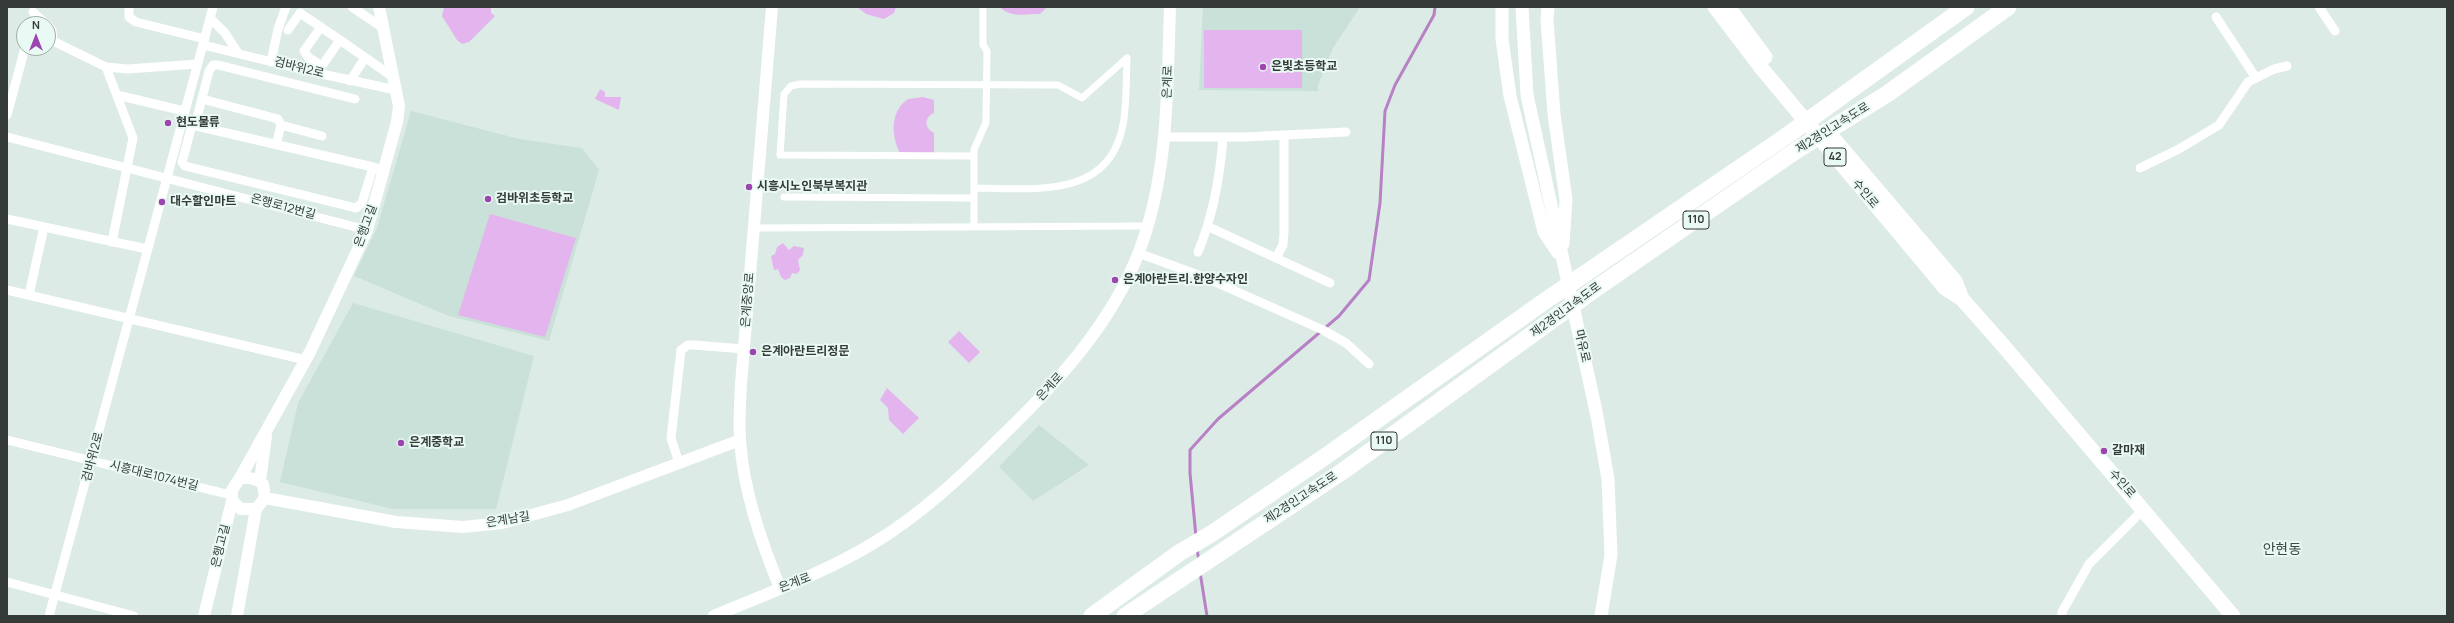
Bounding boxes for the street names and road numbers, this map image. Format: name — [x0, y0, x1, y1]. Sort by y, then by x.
street label: 검바위2로 — [273, 55, 325, 81]
street label: 은계로 — [1160, 65, 1176, 99]
street label: 제2경인고속도로 — [1794, 100, 1872, 156]
road number: 42 — [1824, 148, 1846, 166]
street label: 수인로 — [1849, 177, 1881, 211]
street label: 은행로12번길 — [249, 191, 317, 223]
street label: 은행고길 — [352, 203, 380, 249]
road number: 110 — [1683, 211, 1709, 229]
street label: 은계중앙로 — [738, 272, 758, 328]
street label: 제2경인고속도로 — [1528, 279, 1604, 341]
street label: 마유로 — [1571, 328, 1593, 364]
street label: 은계로 — [1034, 370, 1066, 404]
street label: 검바위2로 — [79, 431, 107, 483]
road number: 110 — [1371, 432, 1397, 450]
street label: 시흥대로1074번길 — [108, 458, 200, 494]
street label: 수인로 — [2106, 467, 2138, 501]
street label: 제2경인고속도로 — [1262, 469, 1340, 527]
street label: 은계남길 — [485, 509, 531, 531]
street label: 은행고길 — [209, 523, 233, 569]
street label: 은계로 — [777, 570, 813, 596]

